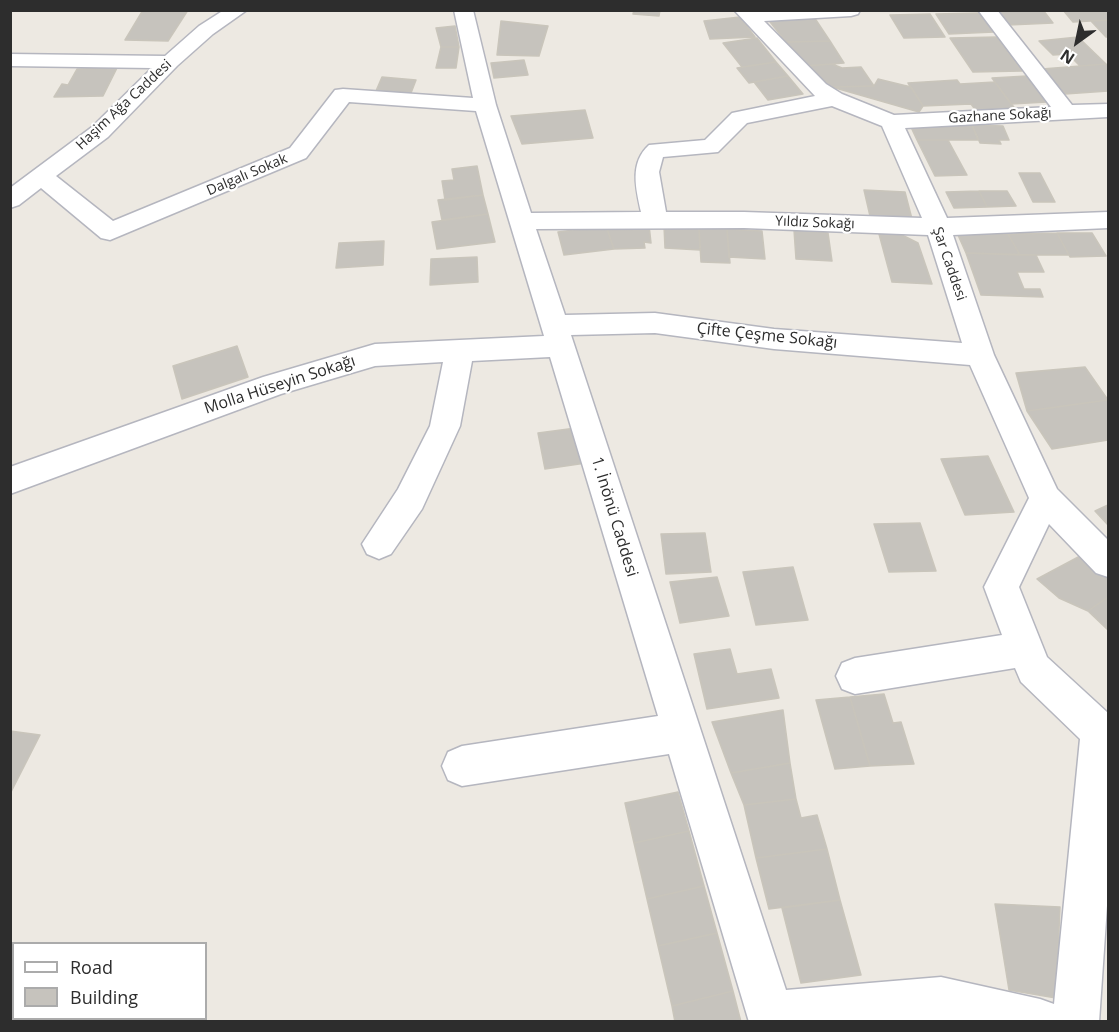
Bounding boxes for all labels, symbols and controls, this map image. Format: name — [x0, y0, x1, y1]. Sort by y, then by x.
north arrow — [1047, 12, 1107, 72]
text: N — [1056, 44, 1079, 70]
street label: Haşim Ağa Caddesi — [73, 56, 175, 154]
street label: Gazhane Sokağı — [948, 105, 1052, 127]
street label: Dalgalı Sokak — [204, 150, 290, 200]
street label: Yıldız Sokağı — [775, 213, 855, 233]
street label: Şar Caddesi — [929, 225, 969, 303]
street label: Çifte Çeşme Sokağı — [696, 319, 838, 353]
street label: Molla Hüseyin Sokağı — [202, 351, 358, 419]
street label: 1. İnönü Caddesi — [587, 455, 641, 579]
legend — [12, 942, 207, 1020]
text: Road — [70, 955, 113, 979]
text: Building — [70, 985, 138, 1009]

